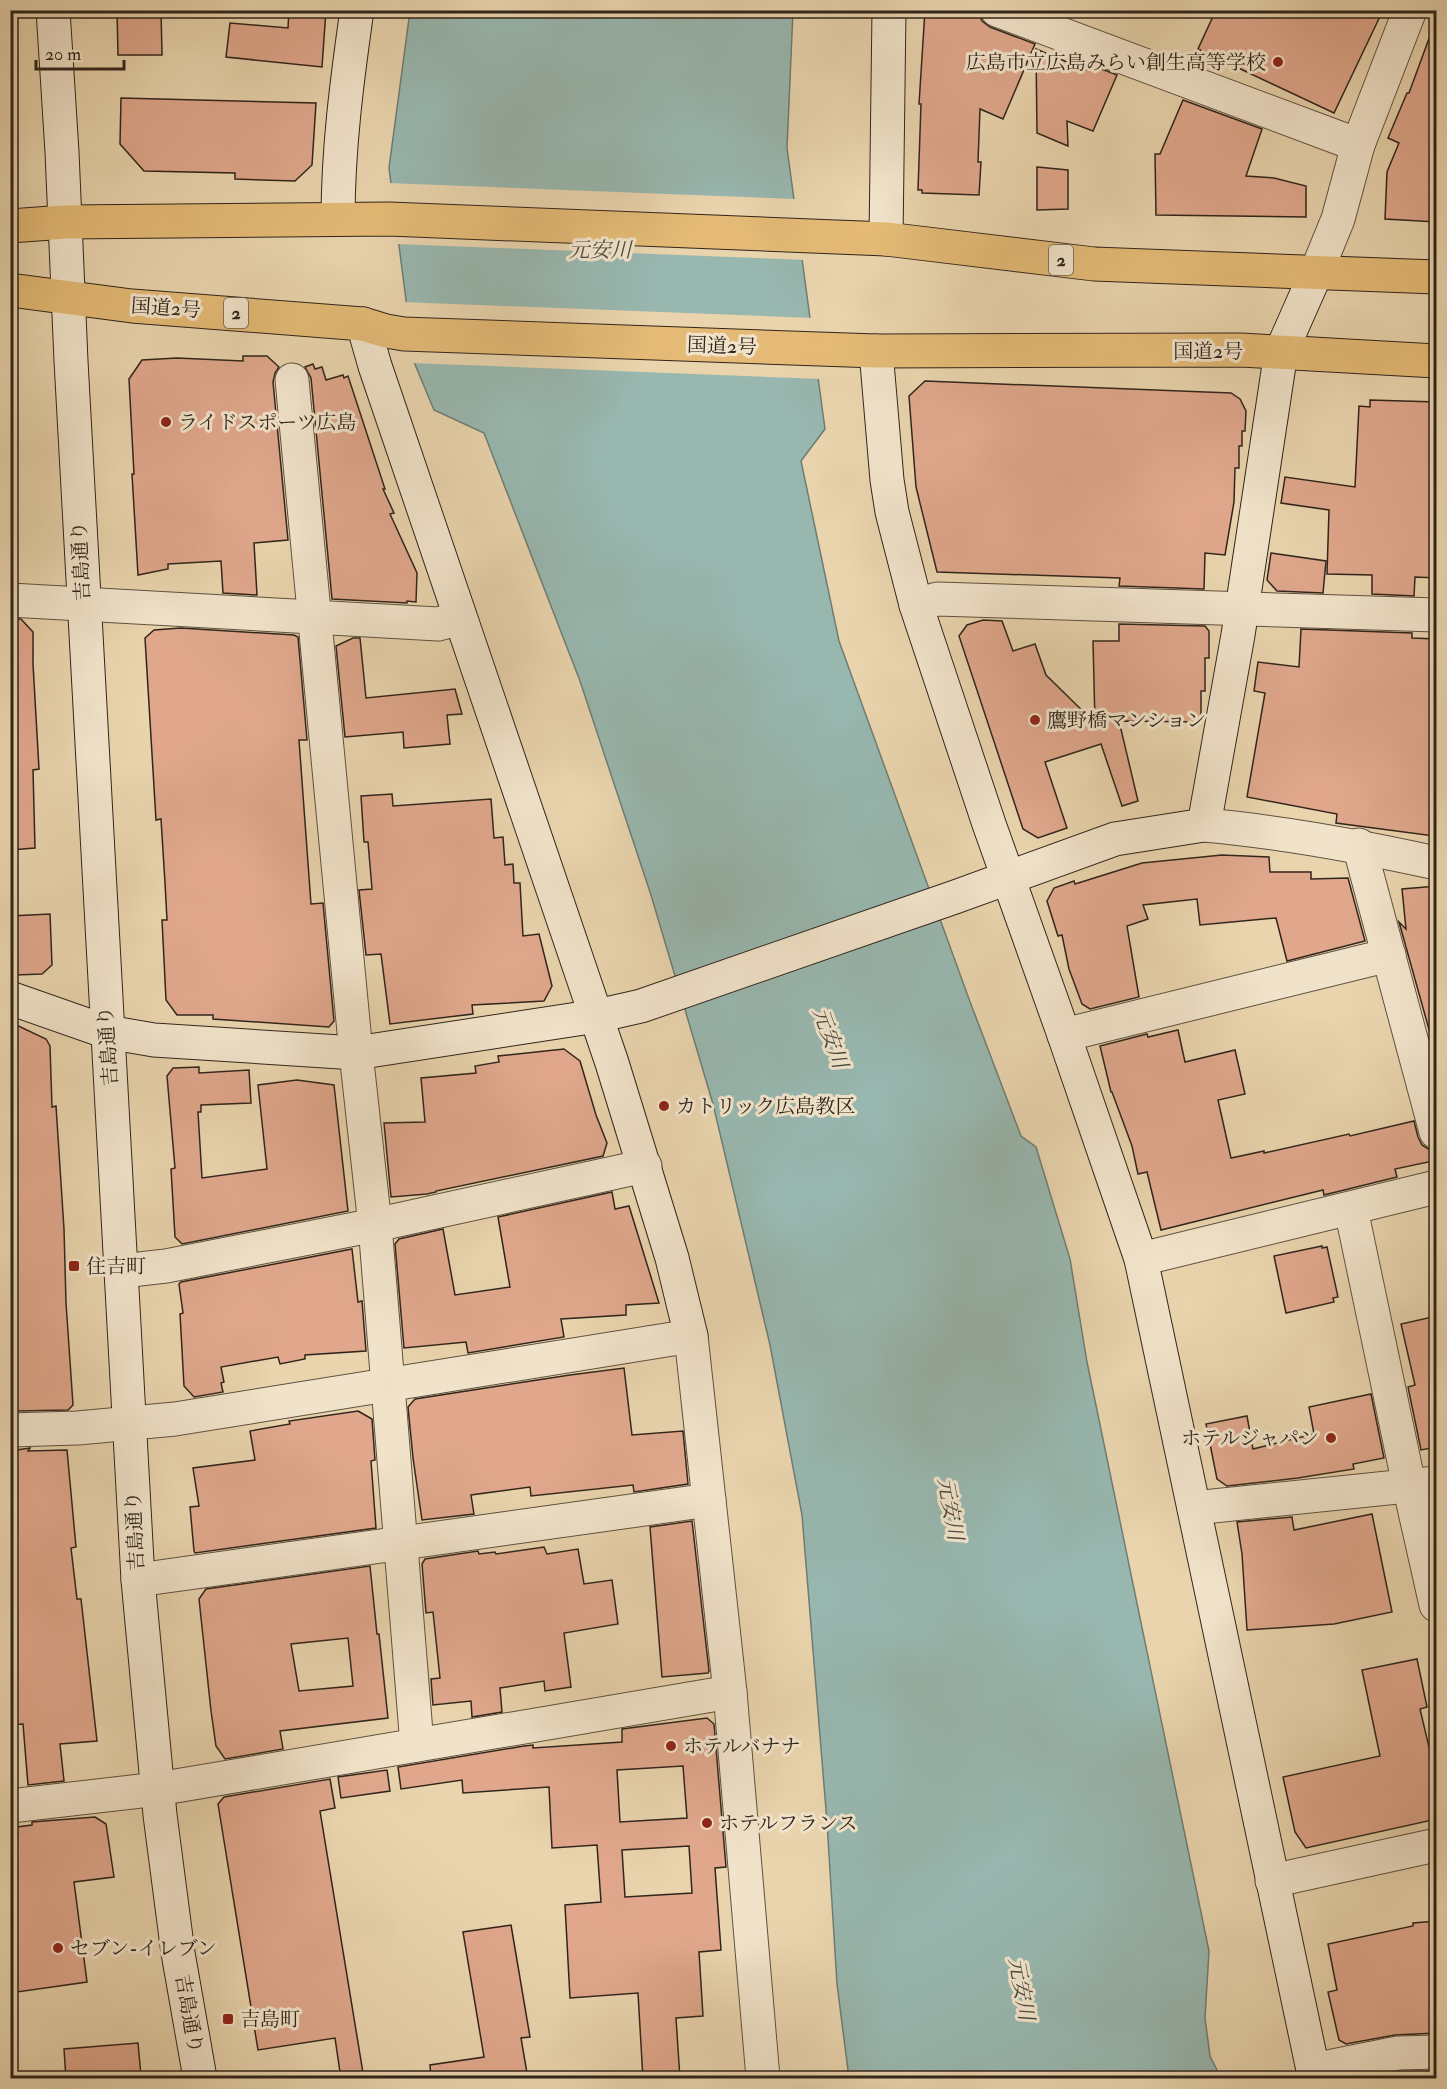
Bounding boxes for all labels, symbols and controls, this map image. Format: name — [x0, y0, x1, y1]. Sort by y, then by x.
scale bar — [36, 33, 124, 71]
text: 20 m — [45, 43, 81, 66]
place label: 広島市立広島みらい創生高等学校 — [966, 50, 1266, 75]
marker: 広島市立広島みらい創生高等学校 — [1271, 55, 1285, 69]
water label: 元安川 — [569, 237, 633, 264]
road number: 2 — [1049, 245, 1073, 275]
street label: 国道2号 — [130, 293, 202, 323]
road number: 2 — [224, 298, 248, 328]
street label: 国道2号 — [687, 332, 757, 360]
street label: 国道2号 — [1173, 339, 1243, 364]
place label: ライドスポーツ広島 — [178, 410, 356, 435]
marker: ライドスポーツ広島 — [159, 415, 173, 429]
street label: 吉島通り — [66, 520, 96, 602]
place label: 鷹野橋マンション — [1047, 708, 1206, 733]
marker: 鷹野橋マンション — [1028, 713, 1042, 727]
water label: 元安川 — [807, 1004, 854, 1074]
street label: 吉島通り — [93, 1005, 123, 1087]
place label: カトリック広島教区 — [676, 1094, 855, 1119]
marker: カトリック広島教区 — [657, 1099, 671, 1113]
place label: 住吉町 — [86, 1254, 146, 1279]
marker: 住吉町 — [67, 1259, 81, 1273]
place label: ホテルジャパン — [1181, 1426, 1319, 1451]
marker: ホテルジャパン — [1324, 1431, 1338, 1445]
water label: 元安川 — [931, 1476, 969, 1544]
street label: 吉島通り — [120, 1490, 150, 1572]
place label: ホテルバナナ — [683, 1734, 801, 1759]
marker: ホテルバナナ — [664, 1739, 678, 1753]
place label: ホテルフランス — [719, 1811, 857, 1836]
marker: ホテルフランス — [700, 1816, 714, 1830]
place label: セブン-イレブン — [70, 1936, 217, 1961]
marker: セブン-イレブン — [51, 1941, 65, 1955]
water label: 元安川 — [1002, 1956, 1040, 2024]
street label: 吉島通り — [170, 1972, 208, 2056]
place label: 吉島町 — [240, 2007, 300, 2032]
marker: 吉島町 — [221, 2012, 235, 2026]

